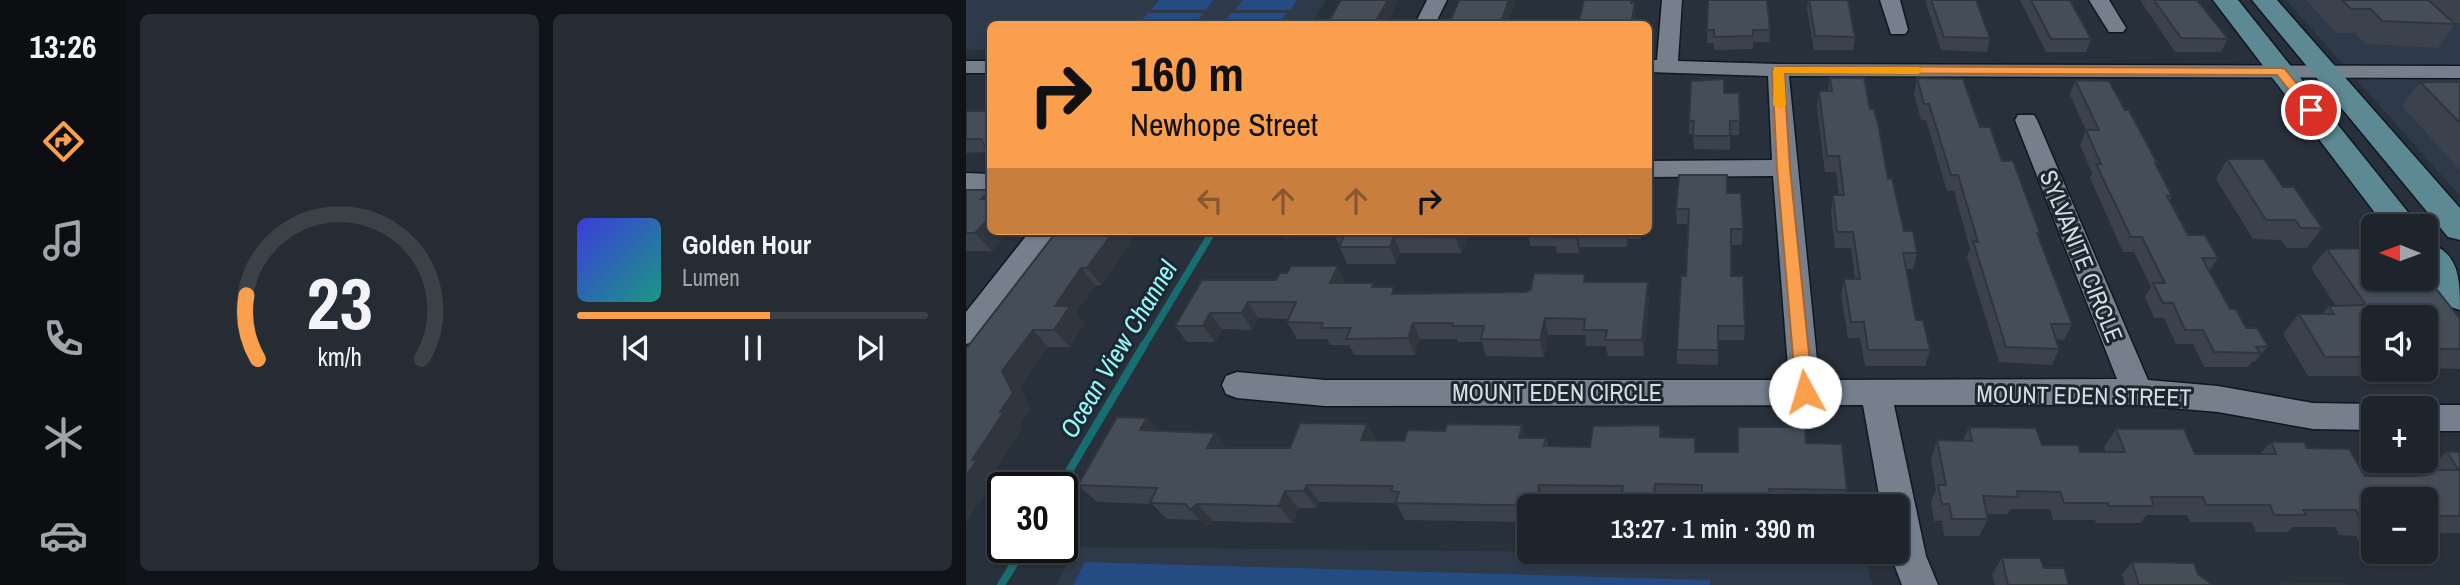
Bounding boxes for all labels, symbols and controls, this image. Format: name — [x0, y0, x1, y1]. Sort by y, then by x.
text: 13:26 — [29, 25, 97, 68]
text: 160 m — [1130, 40, 1244, 106]
icon: right — [1015, 49, 1106, 140]
pin — [2281, 80, 2341, 140]
icon: arrive — [2292, 91, 2330, 129]
text: Newhope Street — [1130, 103, 1318, 146]
icon: directions — [39, 117, 88, 166]
street label: SYLVANITE CIRCLE — [2033, 165, 2131, 347]
icon: left — [1191, 182, 1229, 220]
icon: ahead — [1264, 182, 1302, 220]
icon: ahead — [1337, 182, 1375, 220]
icon: right — [1410, 182, 1448, 220]
north arrow — [2361, 214, 2438, 290]
map controls — [2361, 214, 2438, 564]
icon: music — [39, 216, 88, 265]
text: Golden Hour — [682, 227, 811, 262]
water label: Ocean View Channel — [1051, 253, 1185, 444]
text: 23 — [306, 254, 373, 352]
text: Lumen — [682, 262, 740, 293]
button: sound — [2361, 305, 2438, 382]
icon: phone — [39, 314, 88, 363]
icon: previous — [617, 329, 655, 367]
icon: pause — [734, 329, 772, 367]
icon: next — [851, 329, 889, 367]
text: km/h — [317, 339, 362, 373]
position arrow — [1768, 355, 1842, 429]
street label: MOUNT EDEN CIRCLE — [1452, 376, 1662, 408]
street label: MOUNT EDEN STREET — [1976, 377, 2192, 413]
button: + — [2361, 396, 2438, 473]
icon: climate — [39, 413, 88, 462]
speed limit sign: 30 — [987, 472, 1078, 563]
button: − — [2361, 487, 2438, 564]
icon: car — [39, 511, 88, 560]
text: 13:27 · 1 min · 390 m — [1611, 511, 1815, 546]

